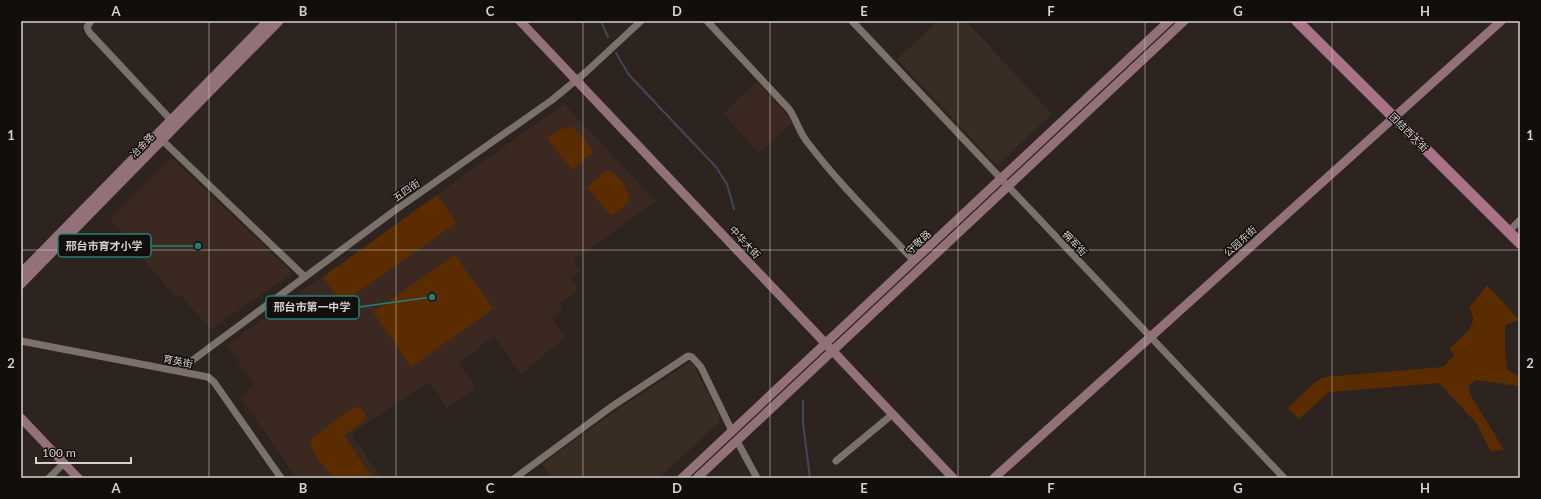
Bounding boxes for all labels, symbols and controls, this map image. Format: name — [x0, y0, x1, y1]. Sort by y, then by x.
text: A — [110, 3, 121, 19]
text: B — [299, 3, 308, 19]
text: C — [486, 3, 495, 19]
text: D — [672, 3, 682, 19]
text: E — [860, 3, 868, 19]
text: F — [1047, 3, 1055, 19]
text: G — [1233, 3, 1243, 19]
text: H — [1420, 3, 1430, 19]
street label: 团结西大街 — [1387, 110, 1431, 154]
text: 1 — [7, 127, 15, 143]
text: 1 — [1526, 127, 1534, 143]
street label: 冶金路 — [127, 130, 157, 160]
street label: 五四街 — [390, 176, 422, 204]
street label: 中华大街 — [727, 223, 763, 261]
street label: 公园东街 — [1221, 223, 1259, 259]
street label: 守敬路 — [903, 227, 933, 257]
street label: 拥军街 — [1060, 228, 1090, 258]
callout: 邢台市育才小学 — [58, 234, 151, 257]
text: 邢台市育才小学 — [66, 239, 143, 252]
callout: 邢台市第一中学 — [266, 296, 359, 319]
text: 邢台市第一中学 — [274, 300, 351, 313]
street label: 育英街 — [162, 352, 194, 370]
text: 2 — [7, 355, 15, 371]
text: 2 — [1526, 355, 1534, 371]
scale bar — [36, 439, 131, 465]
text: 100 m — [42, 445, 76, 460]
text: A — [110, 480, 121, 496]
text: B — [299, 480, 308, 496]
text: C — [486, 480, 495, 496]
text: D — [672, 480, 682, 496]
text: E — [860, 480, 868, 496]
text: F — [1047, 480, 1055, 496]
text: G — [1233, 480, 1243, 496]
text: H — [1420, 480, 1430, 496]

